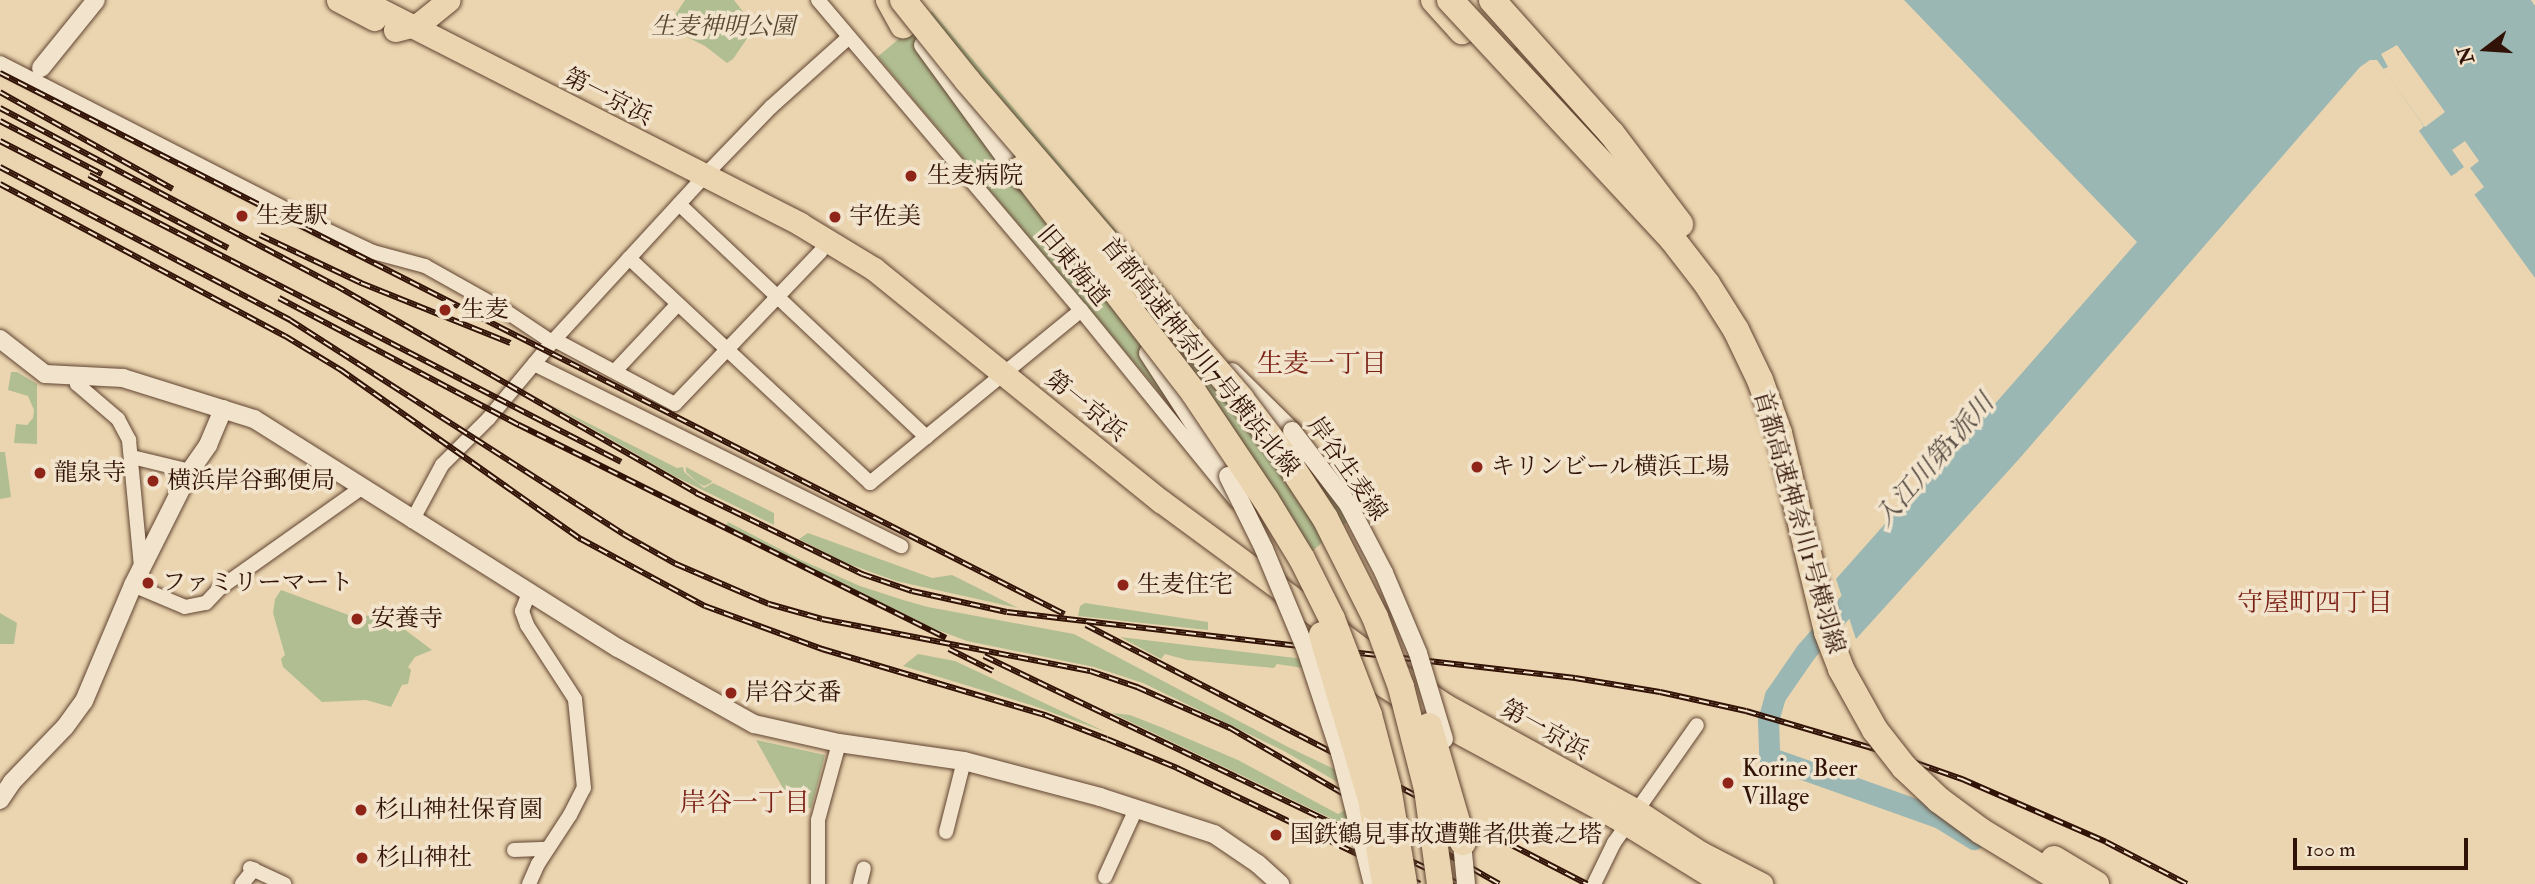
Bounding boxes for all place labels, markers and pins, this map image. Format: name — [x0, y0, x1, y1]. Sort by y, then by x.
place label: 生麦病院 — [927, 162, 1023, 190]
marker: 生麦病院 — [901, 166, 921, 186]
place label: 生麦駅 — [256, 202, 328, 230]
place label: 宇佐美 — [849, 203, 921, 231]
marker: 生麦駅 — [234, 208, 250, 224]
marker: 宇佐美 — [827, 209, 843, 225]
place label: 生麦 — [461, 296, 509, 324]
marker: 生麦 — [435, 300, 455, 320]
place label: キリンビール横浜工場 — [1491, 453, 1730, 481]
place label: 龍泉寺 — [54, 459, 126, 487]
marker: キリンビール横浜工場 — [1469, 459, 1485, 475]
marker: 龍泉寺 — [32, 465, 48, 481]
place label: 横浜岸谷郵便局 — [167, 467, 335, 495]
marker: 横浜岸谷郵便局 — [145, 473, 161, 489]
place label: ファミリーマート — [162, 569, 354, 597]
place label: 生麦住宅 — [1137, 571, 1233, 599]
marker: ファミリーマート — [140, 575, 156, 591]
marker: 生麦住宅 — [1115, 577, 1131, 593]
place label: 安養寺 — [371, 605, 443, 633]
marker: 安養寺 — [349, 611, 365, 627]
place label: 岸谷交番 — [745, 679, 841, 707]
marker: 岸谷交番 — [723, 685, 739, 701]
place label: Korine Beer Village — [1742, 755, 1857, 811]
marker: Korine Beer Village — [1720, 775, 1736, 791]
place label: 杉山神社保育園 — [375, 796, 543, 824]
marker: 杉山神社保育園 — [353, 802, 369, 818]
place label: 国鉄鶴見事故遭難者供養之塔 — [1290, 821, 1602, 849]
marker: 国鉄鶴見事故遭難者供養之塔 — [1268, 827, 1284, 843]
place label: 杉山神社 — [376, 844, 472, 872]
marker: 杉山神社 — [354, 850, 370, 866]

